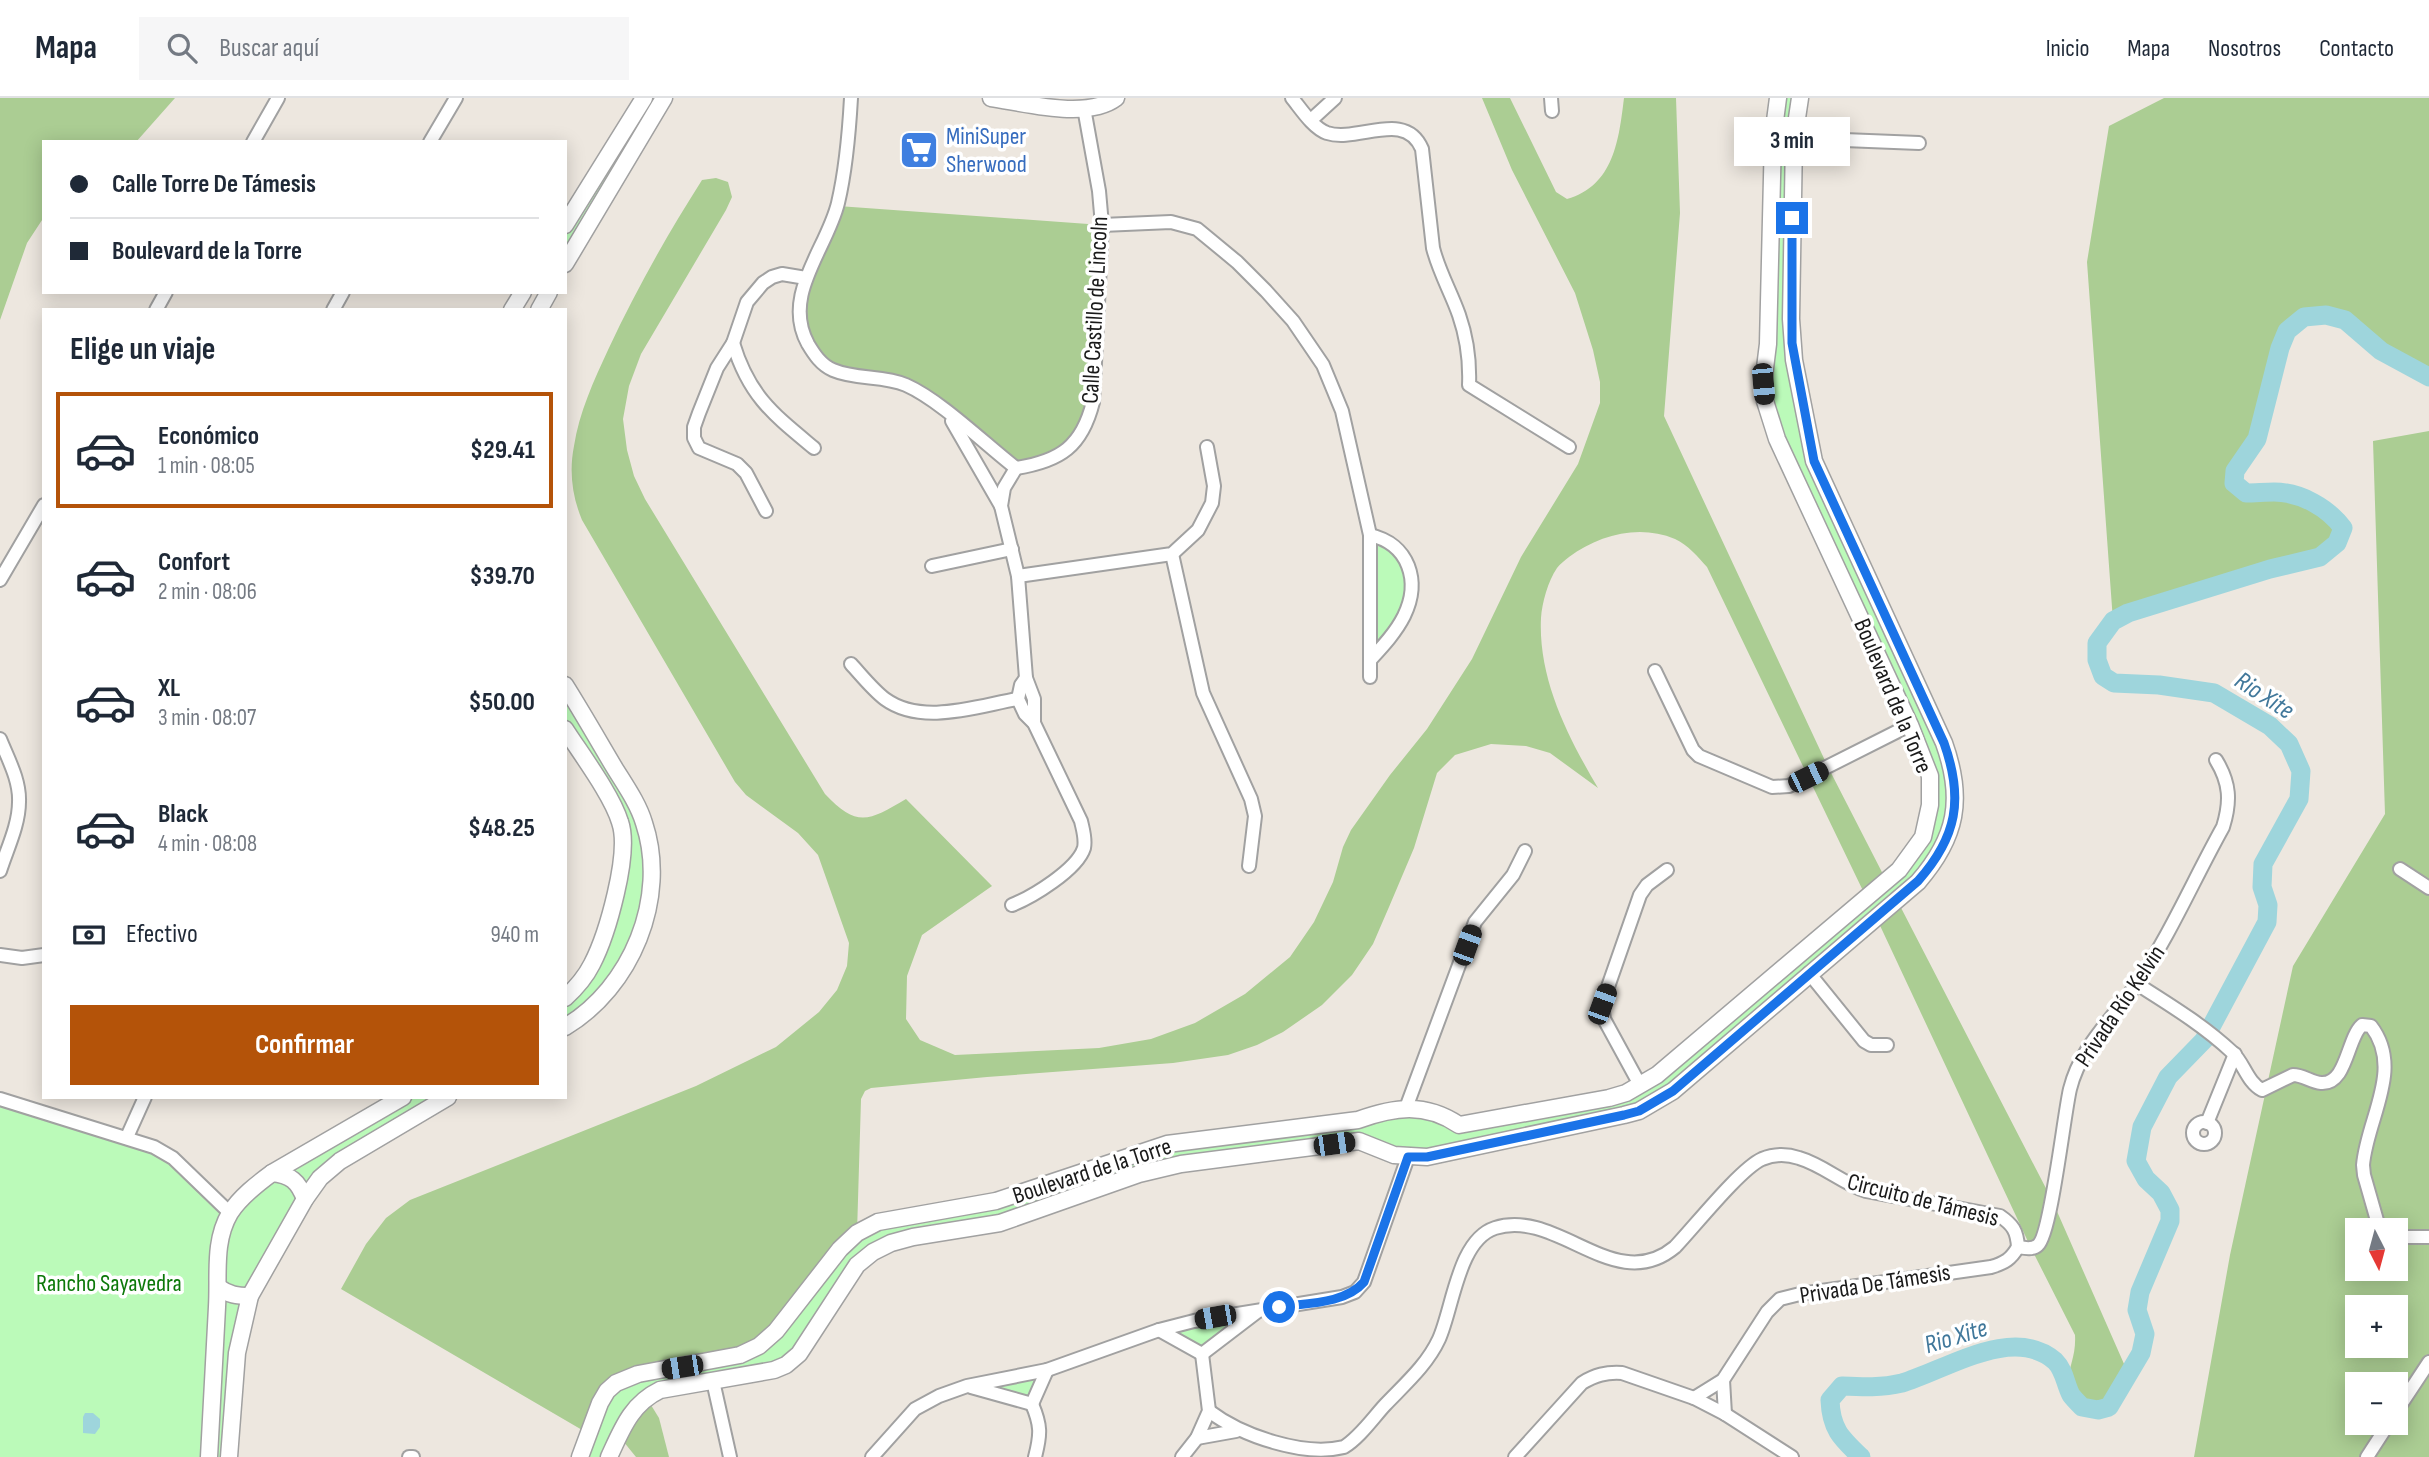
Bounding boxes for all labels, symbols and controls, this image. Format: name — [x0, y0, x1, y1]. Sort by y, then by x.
search box — [139, 17, 629, 80]
text: Mapa — [35, 28, 97, 68]
icon: search — [163, 29, 201, 67]
text: Buscar aquí — [219, 33, 319, 64]
text: Inicio — [2046, 34, 2089, 63]
text: Mapa — [2127, 34, 2170, 63]
text: Nosotros — [2208, 34, 2281, 63]
text: Contacto — [2319, 34, 2394, 63]
callout: 3 min — [1734, 116, 1850, 166]
place label: MiniSuper Sherwood — [946, 122, 1027, 179]
text: 3 min — [1770, 127, 1814, 155]
supermarket icon: MiniSuper Sherwood — [898, 129, 940, 171]
text: Calle Torre De Támesis — [112, 169, 316, 200]
route end — [1776, 202, 1808, 234]
street label: Calle Castillo de Lincoln — [1076, 216, 1114, 404]
text: Boulevard de la Torre — [112, 236, 302, 267]
text: Elige un viaje — [70, 330, 215, 369]
car — [1751, 362, 1776, 406]
icon: car — [74, 419, 137, 482]
text: Económico — [158, 421, 259, 452]
text: $29.41 — [470, 435, 535, 466]
text: 1 min · 08:05 — [158, 452, 255, 480]
icon: car — [74, 545, 137, 608]
text: Confort — [158, 547, 230, 578]
text: $39.70 — [470, 561, 535, 592]
text: 2 min · 08:06 — [158, 578, 257, 606]
street label: Boulevard de la Torre — [1847, 614, 1939, 778]
water label: Rio Xite — [2229, 665, 2299, 727]
icon: car — [74, 671, 137, 734]
text: XL — [158, 673, 180, 704]
text: $50.00 — [468, 687, 535, 718]
text: 3 min · 08:07 — [158, 704, 256, 732]
car — [1785, 758, 1832, 796]
icon: car — [74, 797, 137, 860]
text: Black — [158, 799, 208, 830]
text: $48.25 — [468, 813, 535, 844]
text: 4 min · 08:08 — [158, 830, 257, 858]
icon: cash — [70, 916, 108, 954]
text: Efectivo — [126, 919, 198, 950]
text: 940 m — [491, 921, 539, 949]
car — [1450, 922, 1485, 968]
street label: Privada Río Kelvin — [2069, 940, 2171, 1072]
car — [1585, 981, 1620, 1027]
button: Confirmar — [70, 1005, 539, 1085]
car — [1312, 1131, 1357, 1157]
street label: Boulevard de la Torre — [1009, 1132, 1175, 1210]
street label: Circuito de Támesis — [1844, 1167, 2002, 1233]
north arrow — [2345, 1218, 2408, 1281]
map controls — [2345, 1218, 2408, 1435]
street label: Privada De Támesis — [1798, 1258, 1952, 1310]
park label: Rancho Sayavedra — [36, 1269, 182, 1298]
route start — [1263, 1291, 1295, 1323]
button: + — [2345, 1295, 2408, 1358]
car — [1193, 1303, 1238, 1331]
water label: Rio Xite — [1921, 1313, 1991, 1361]
car — [660, 1353, 705, 1381]
button: − — [2345, 1372, 2408, 1435]

